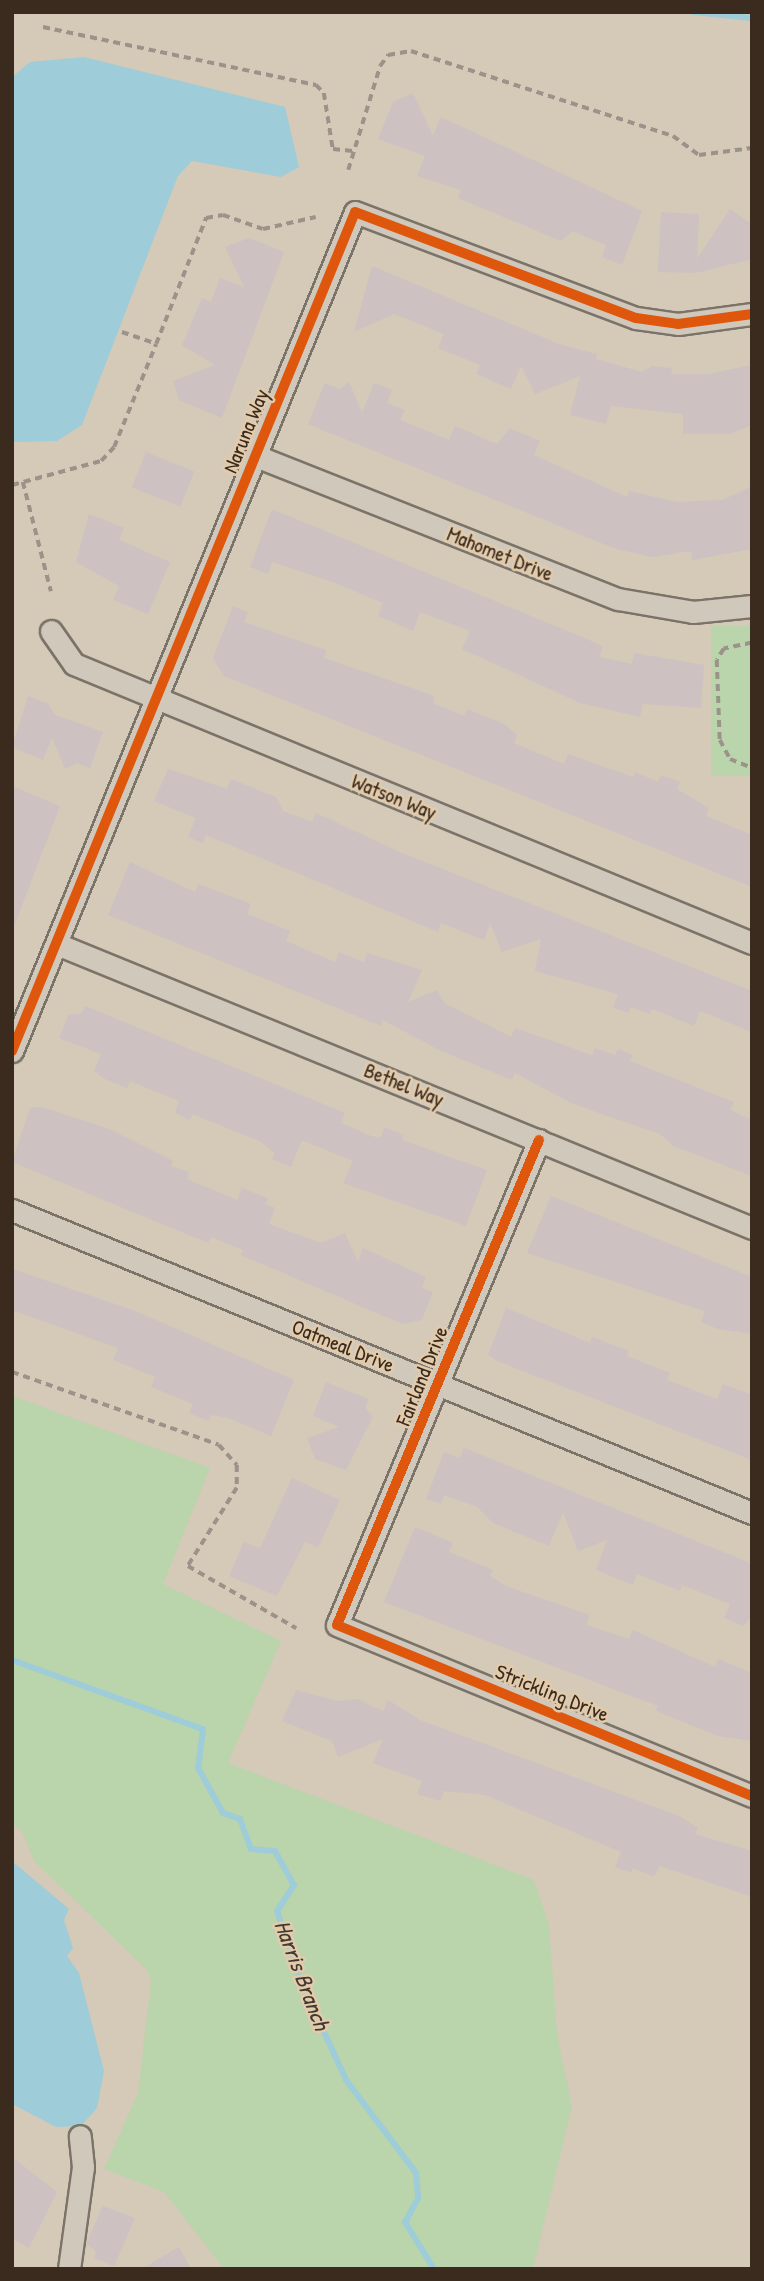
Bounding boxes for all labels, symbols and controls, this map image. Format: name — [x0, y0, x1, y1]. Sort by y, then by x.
street label: Naruna Way — [218, 385, 274, 477]
street label: Mahomet Drive — [443, 521, 557, 587]
street label: Watson Way — [348, 769, 440, 825]
street label: Bethel Way — [360, 1058, 448, 1112]
street label: Oatmeal Drive — [288, 1314, 398, 1378]
street label: Fairland Drive — [391, 1323, 453, 1429]
street label: Strickling Drive — [492, 1659, 612, 1727]
water label: Harris Branch — [268, 1916, 336, 2034]

